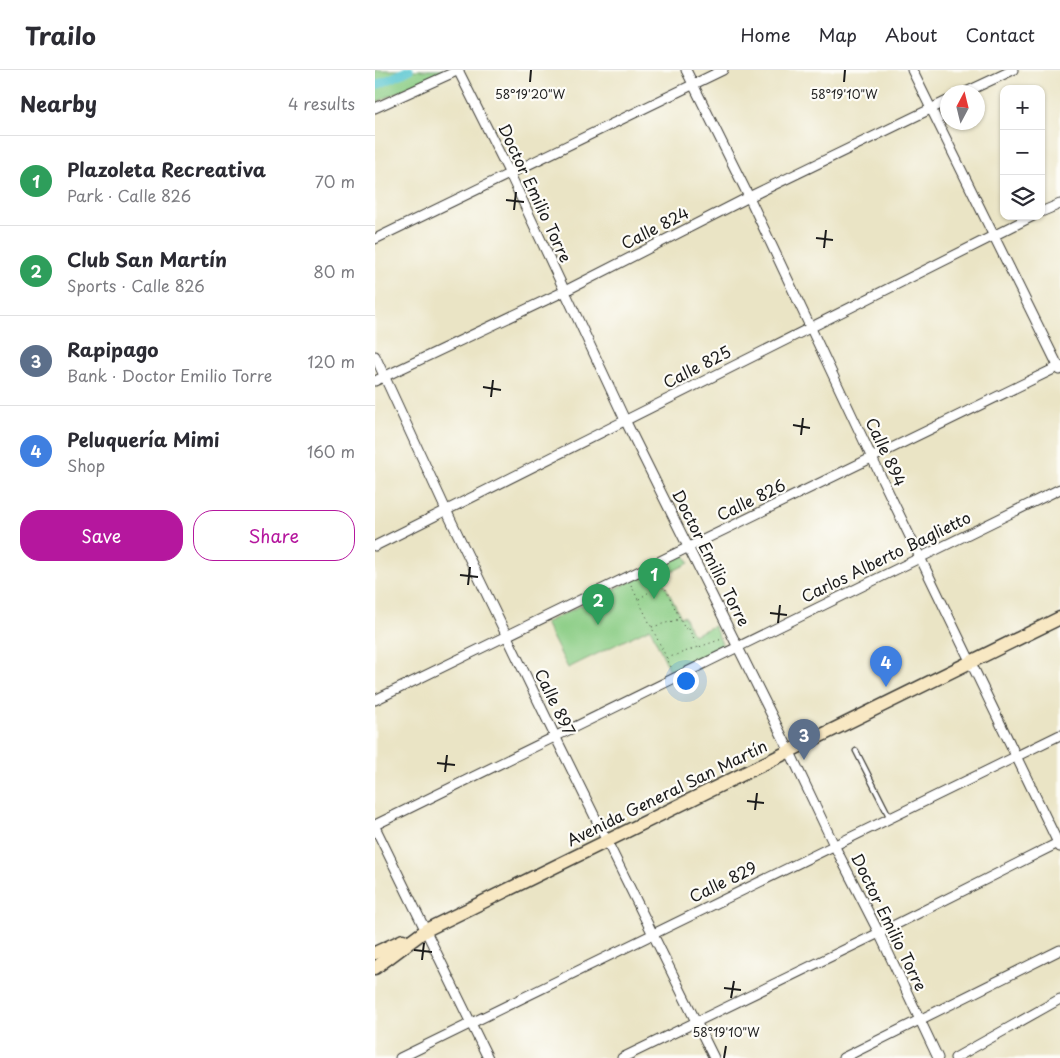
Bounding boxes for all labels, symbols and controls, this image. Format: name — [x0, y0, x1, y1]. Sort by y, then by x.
text: Trailo — [25, 17, 96, 53]
text: Home — [740, 21, 790, 48]
text: Map — [818, 21, 857, 48]
text: About — [885, 21, 937, 48]
text: Contact — [965, 21, 1035, 48]
text: 58°19'20"W — [495, 85, 566, 103]
text: 58°19'10"W — [811, 85, 878, 103]
north arrow — [940, 85, 985, 130]
map controls — [1000, 85, 1045, 220]
button: + — [1000, 85, 1045, 130]
text: Nearby — [20, 87, 97, 119]
text: 4 results — [288, 91, 355, 115]
street label: Doctor Emilio Torre — [493, 119, 579, 266]
button: − — [1000, 130, 1045, 175]
text: Plazoleta Recreativa — [67, 155, 266, 183]
text: 1 — [32, 169, 40, 193]
text: 70 m — [315, 169, 355, 193]
button: layers — [1000, 175, 1045, 220]
text: Park · Calle 826 — [67, 183, 191, 207]
street label: Calle 824 — [616, 200, 693, 255]
text: Club San Martín — [67, 245, 227, 273]
text: 2 — [30, 259, 42, 283]
text: 80 m — [313, 259, 355, 283]
text: Sports · Calle 826 — [67, 273, 205, 297]
text: Rapipago — [67, 335, 159, 363]
street label: Calle 825 — [658, 339, 735, 393]
text: 3 — [31, 349, 41, 373]
text: 120 m — [308, 349, 355, 373]
text: Bank · Doctor Emilio Torre — [67, 363, 272, 387]
street label: Calle 894 — [861, 413, 913, 490]
text: Peluquería Mimi — [67, 425, 220, 453]
text: 4 — [31, 439, 41, 463]
text: 160 m — [307, 439, 355, 463]
text: Shop — [67, 453, 105, 477]
street label: Calle 826 — [712, 472, 789, 526]
street label: Doctor Emilio Torre — [667, 485, 757, 630]
street label: Carlos Alberto Baglietto — [797, 505, 974, 608]
button: Save — [20, 510, 183, 561]
button: Share — [193, 510, 355, 561]
pin: 1 — [638, 558, 670, 599]
pin: 2 — [582, 584, 614, 625]
pin: 4 — [870, 646, 902, 687]
street label: Calle 897 — [529, 664, 582, 739]
your location — [673, 668, 699, 694]
pin: 3 — [788, 719, 820, 760]
street label: Avenida General San Martín — [562, 733, 771, 851]
street label: Doctor Emilio Torre — [846, 849, 934, 995]
street label: Calle 829 — [685, 854, 760, 908]
text: 58°19'10"W — [693, 1023, 760, 1041]

